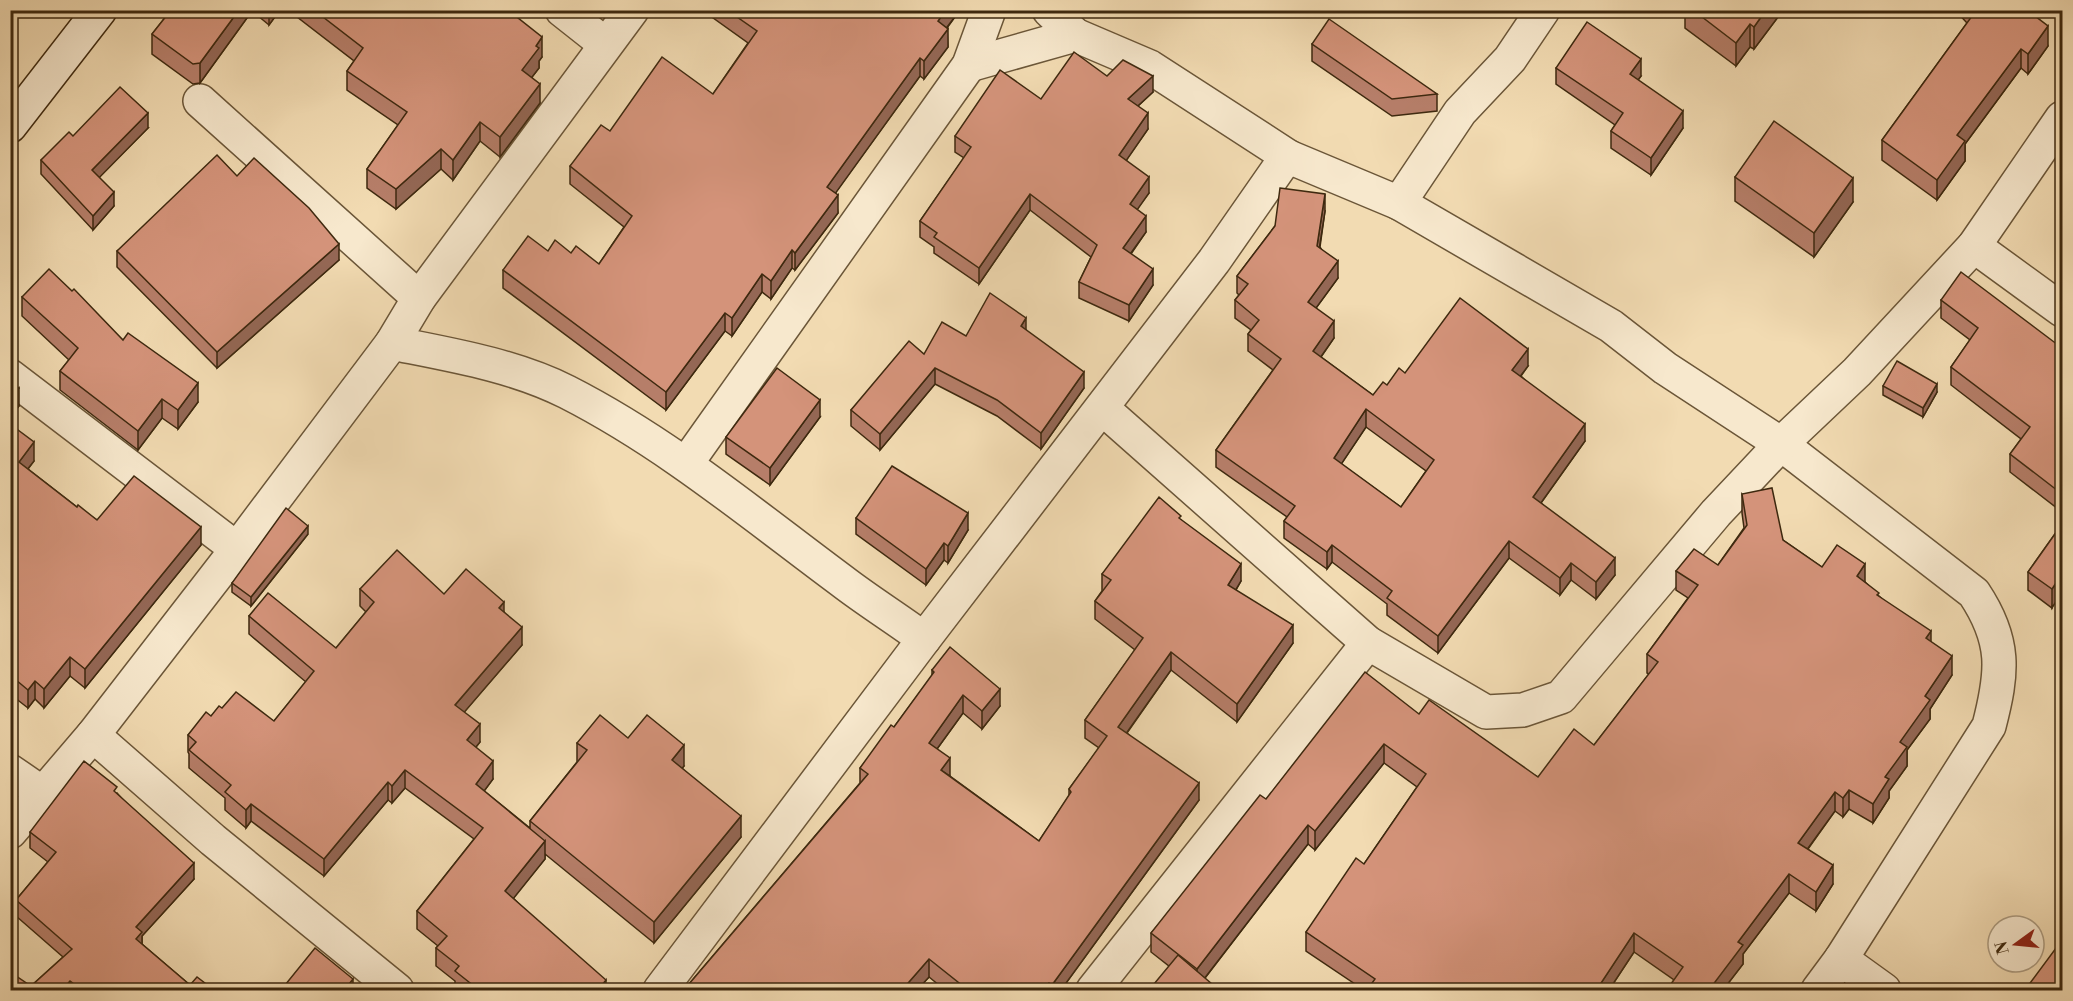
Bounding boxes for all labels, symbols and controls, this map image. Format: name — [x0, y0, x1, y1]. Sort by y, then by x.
north arrow — [1986, 914, 2046, 974]
text: N — [1991, 939, 2014, 956]

